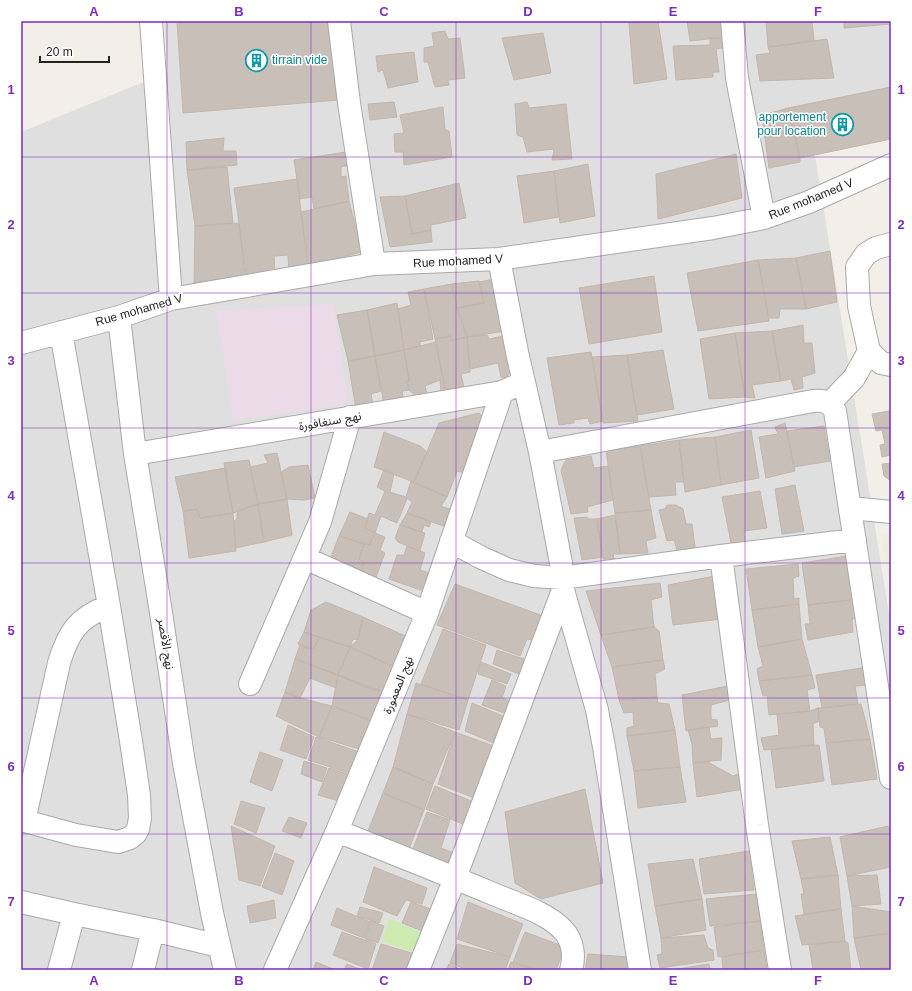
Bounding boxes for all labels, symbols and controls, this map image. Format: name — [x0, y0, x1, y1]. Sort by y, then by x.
text: A — [89, 4, 99, 19]
text: B — [234, 4, 244, 19]
text: C — [379, 4, 389, 19]
text: D — [523, 4, 533, 19]
text: E — [669, 4, 678, 19]
text: F — [814, 4, 822, 19]
scale bar — [40, 38, 109, 64]
text: 20 m — [46, 45, 73, 59]
building icon: tirrain vide — [244, 47, 270, 73]
place label: tirrain vide — [272, 53, 328, 67]
text: 1 — [7, 82, 15, 97]
text: 1 — [897, 82, 905, 97]
place label: apportement pour location — [757, 110, 827, 138]
building icon: apportement pour location — [829, 111, 855, 137]
street label: Rue mohamed V — [767, 176, 855, 222]
text: 2 — [7, 217, 15, 232]
text: 2 — [897, 217, 905, 232]
street label: Rue mohamed V — [413, 252, 503, 270]
street label: Rue mohamed V — [94, 291, 184, 329]
text: 3 — [7, 353, 15, 368]
text: 3 — [897, 353, 905, 368]
street label: نهج سنغافورة — [298, 409, 363, 435]
text: 4 — [7, 488, 15, 503]
text: 4 — [897, 488, 905, 503]
street label: نهج الأقصر — [153, 616, 177, 671]
text: 5 — [7, 623, 15, 638]
text: 5 — [897, 623, 905, 638]
street label: نهج المعمورة — [380, 654, 418, 717]
text: 6 — [7, 759, 15, 774]
text: 6 — [897, 759, 905, 774]
text: 7 — [7, 894, 15, 909]
text: 7 — [897, 894, 905, 909]
text: A — [89, 973, 99, 988]
text: B — [234, 973, 244, 988]
text: C — [379, 973, 389, 988]
text: D — [523, 973, 533, 988]
text: E — [669, 973, 678, 988]
text: F — [814, 973, 822, 988]

